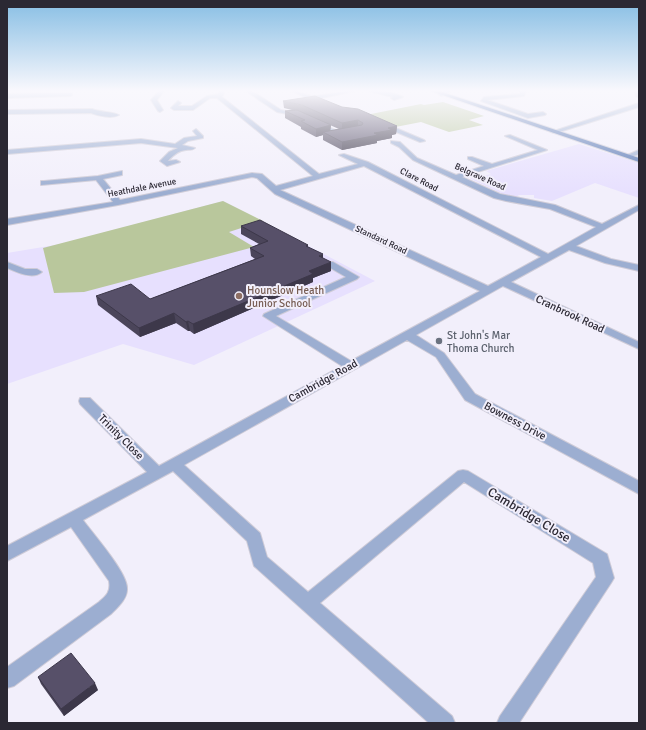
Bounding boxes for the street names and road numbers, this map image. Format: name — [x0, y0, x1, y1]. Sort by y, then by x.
street label: Belgrave Road — [453, 161, 507, 193]
street label: Clare Road — [398, 166, 440, 194]
street label: Heathdale Avenue — [107, 176, 178, 200]
street label: Standard Road — [353, 223, 409, 257]
street label: Cranbrook Road — [533, 292, 607, 336]
street label: Cambridge Road — [286, 357, 360, 405]
street label: Bowness Drive — [482, 399, 548, 443]
street label: Trinity Close — [96, 412, 146, 462]
street label: Cambridge Close — [485, 484, 573, 546]

